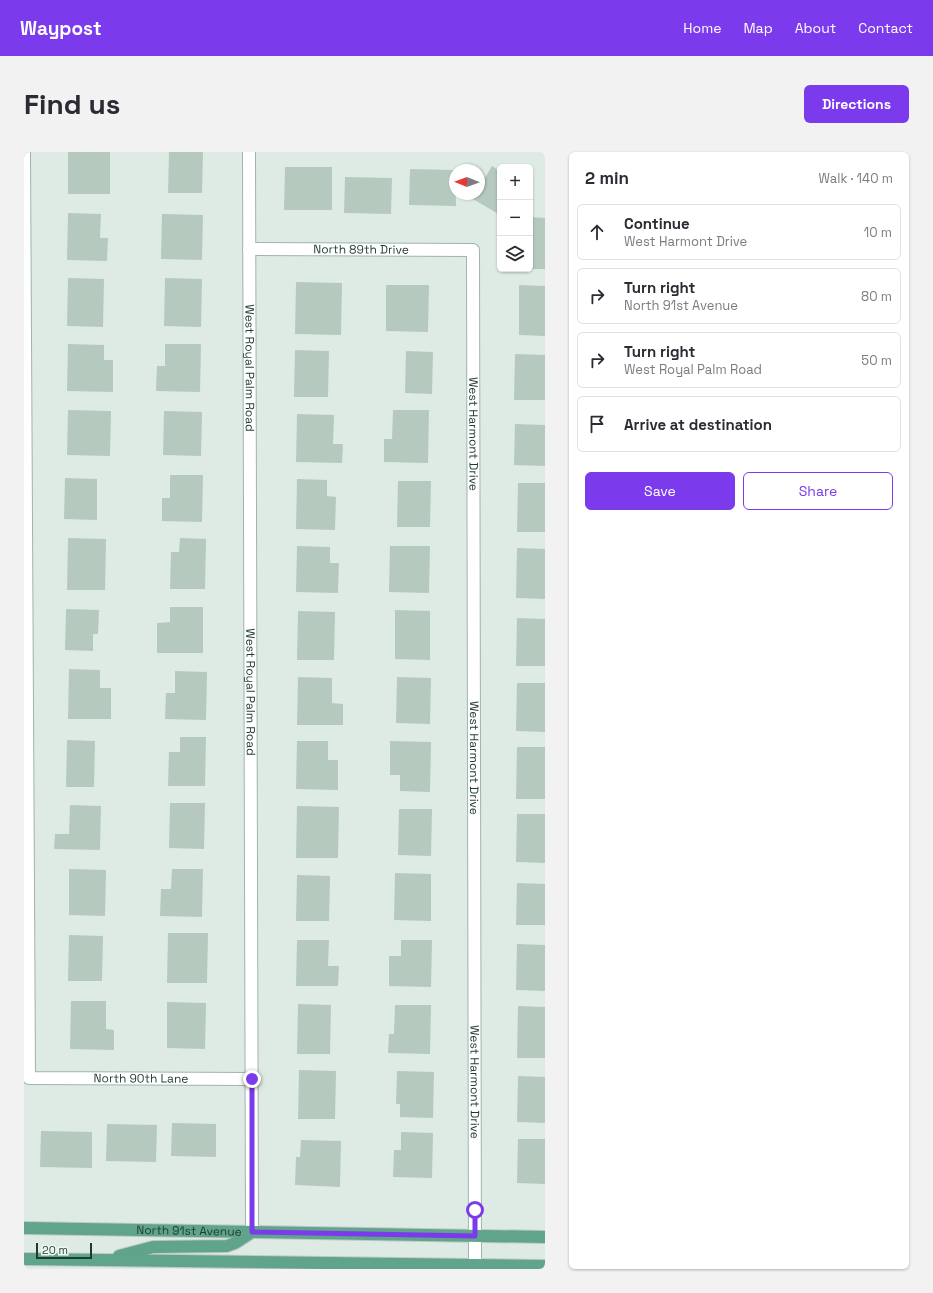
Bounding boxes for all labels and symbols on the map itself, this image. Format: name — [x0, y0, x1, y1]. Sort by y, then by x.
north arrow — [449, 164, 485, 200]
street label: North 89th Drive — [313, 241, 409, 258]
street label: West Royal Palm Road — [241, 304, 258, 432]
street label: West Harmont Drive — [465, 377, 481, 491]
street label: West Royal Palm Road — [242, 628, 259, 756]
street label: West Harmont Drive — [466, 701, 482, 815]
street label: West Harmont Drive — [467, 1025, 483, 1139]
street label: North 90th Lane — [94, 1070, 188, 1087]
route end — [243, 1070, 261, 1088]
route start — [466, 1201, 484, 1219]
street label: North 91st Avenue — [136, 1222, 242, 1240]
scale bar — [36, 1241, 92, 1260]

